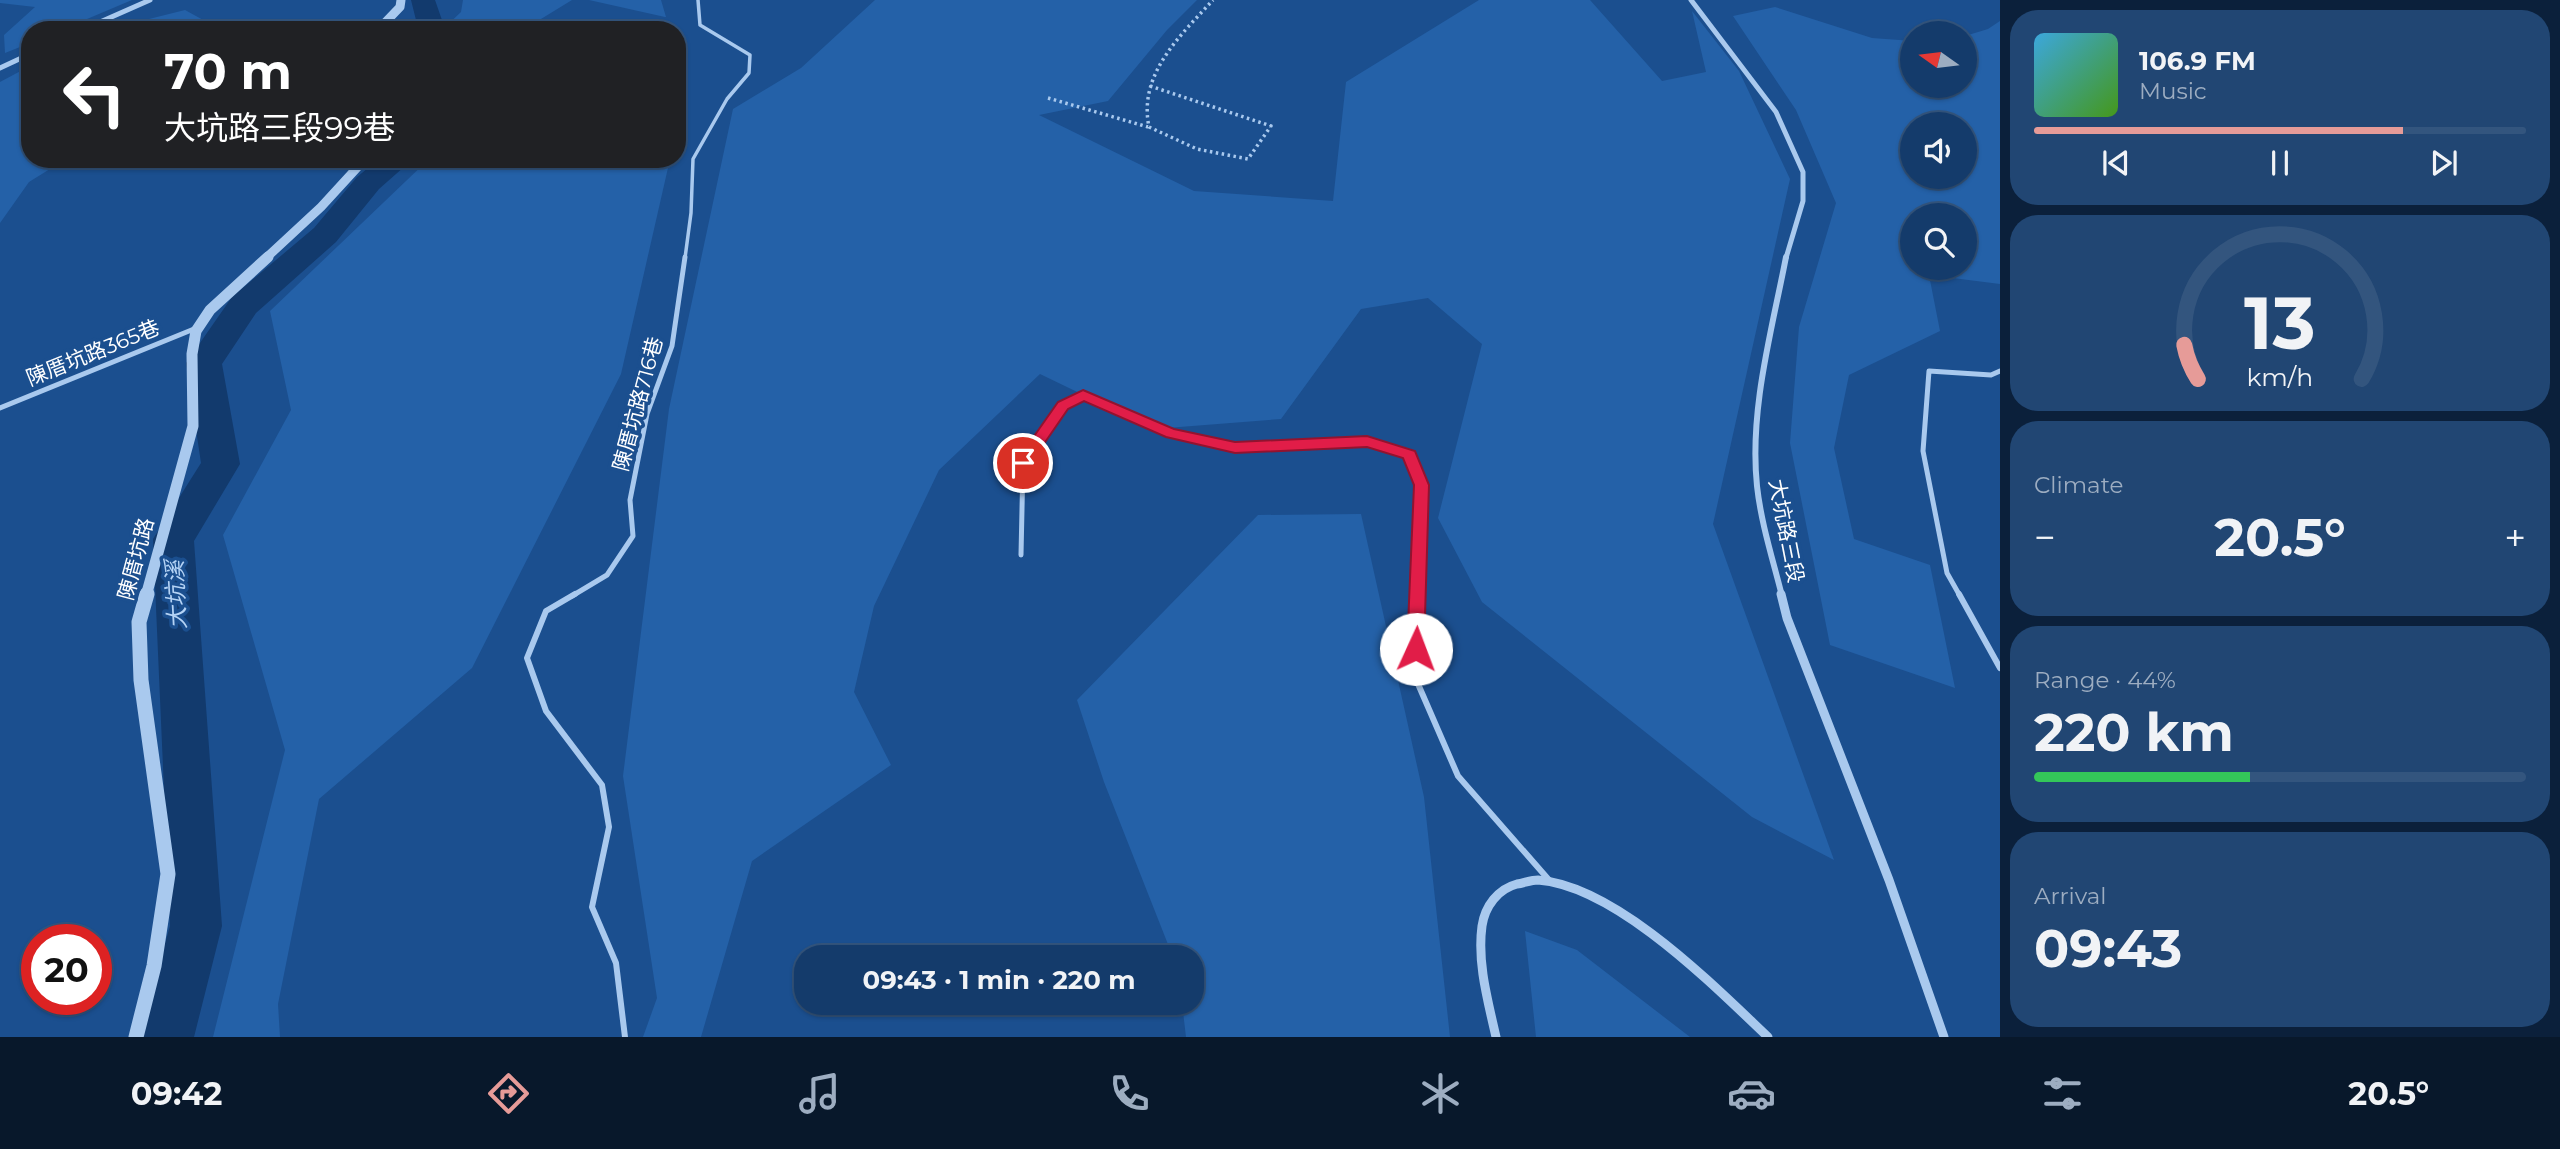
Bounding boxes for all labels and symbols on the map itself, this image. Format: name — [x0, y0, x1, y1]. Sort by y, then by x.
north arrow — [1900, 21, 1978, 98]
street label: 陳厝坑路365巷 — [23, 314, 163, 391]
street label: 陳厝坑路716巷 — [608, 334, 667, 474]
pin — [993, 433, 1053, 493]
street label: 大坑路三段 — [1764, 477, 1809, 585]
street label: 陳厝坑路 — [113, 515, 158, 603]
water label: 大坑溪 — [160, 557, 192, 630]
position arrow — [1379, 612, 1453, 686]
speed limit sign: 20 — [21, 924, 112, 1015]

